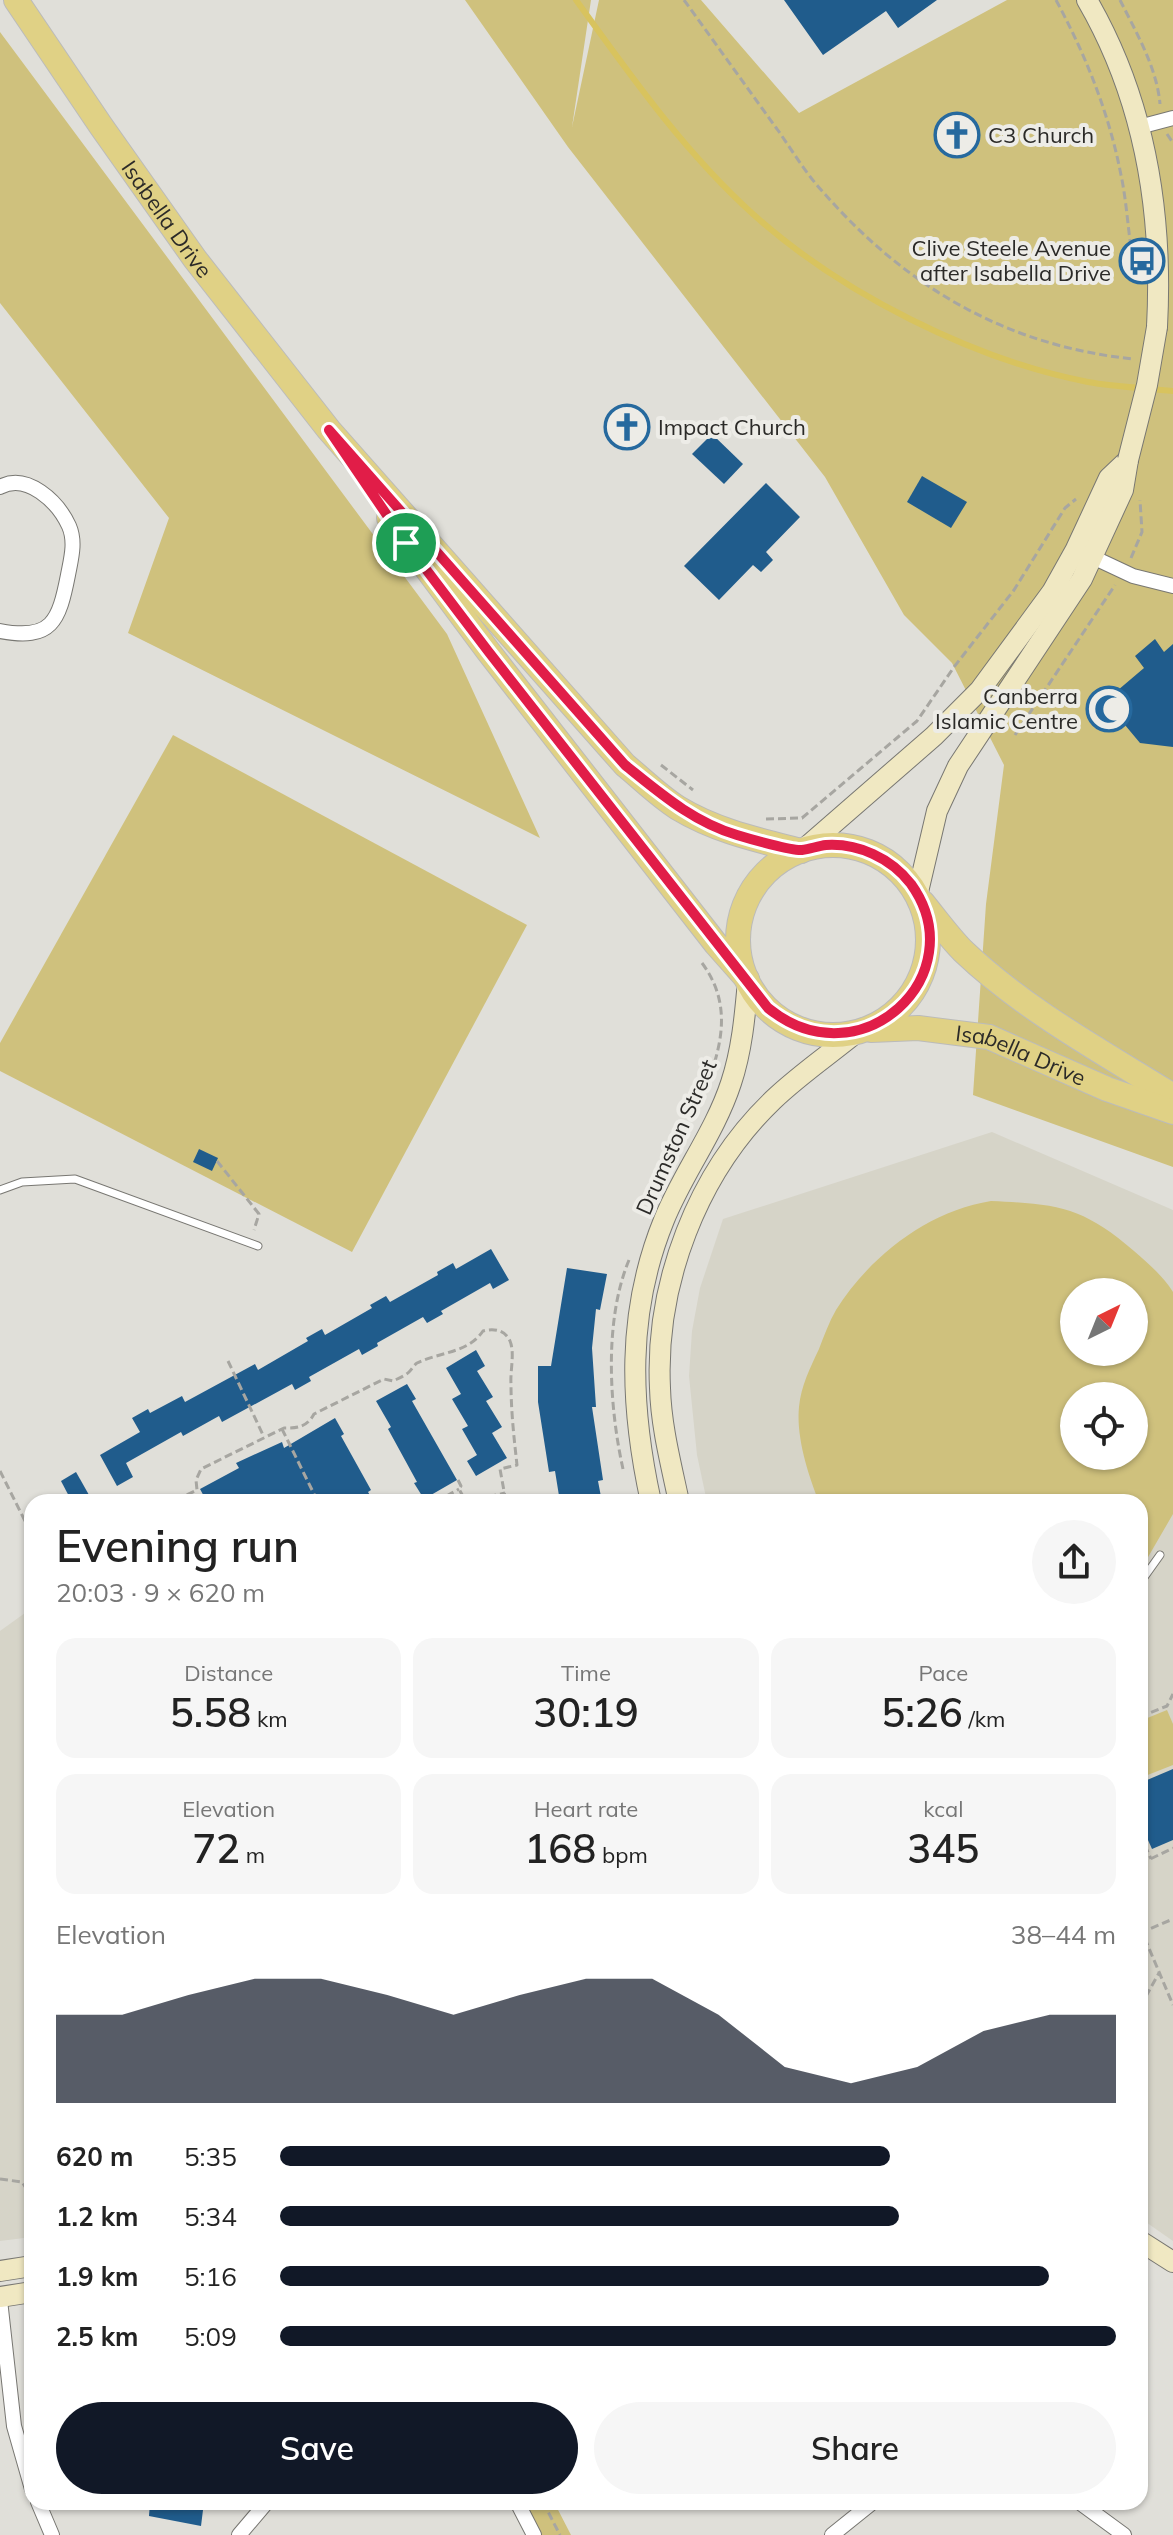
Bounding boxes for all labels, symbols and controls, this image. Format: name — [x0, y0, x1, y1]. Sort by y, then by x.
church icon: C3 Church — [933, 111, 981, 159]
place label: C3 Church — [988, 121, 1094, 149]
street label: Isabella Drive — [116, 155, 218, 283]
place label: Clive Steele Avenue after Isabella Drive — [911, 234, 1111, 287]
bus stop icon: Clive Steele Avenue after Isabella Drive — [1118, 237, 1166, 285]
church icon: Impact Church — [603, 403, 651, 451]
place label: Impact Church — [658, 413, 806, 441]
pin — [372, 509, 440, 577]
icon: arrive — [384, 521, 428, 565]
place label: Canberra Islamic Centre — [935, 682, 1078, 735]
mosque icon: Canberra Islamic Centre — [1085, 685, 1133, 733]
street label: Isabella Drive — [954, 1019, 1090, 1092]
street label: Drumston Street — [629, 1055, 723, 1219]
north arrow — [1060, 1278, 1148, 1366]
map controls — [1060, 1278, 1148, 1470]
button: locate — [1060, 1382, 1148, 1470]
text: Evening run — [56, 1518, 299, 1573]
button: share — [1032, 1520, 1116, 1604]
text: 20:03 · 9 × 620 m — [56, 1576, 265, 1609]
text: Distance — [184, 1659, 273, 1687]
text: Time — [561, 1659, 611, 1687]
text: Pace — [919, 1659, 968, 1687]
text: 5.58 — [170, 1687, 251, 1737]
text: 30:19 — [533, 1687, 639, 1737]
text: 5:26 — [881, 1687, 963, 1737]
text: km — [251, 1705, 288, 1733]
text: /km — [963, 1705, 1005, 1733]
text: Elevation — [182, 1795, 275, 1823]
text: Heart rate — [534, 1795, 638, 1823]
text: kcal — [923, 1795, 963, 1823]
text: 72 — [192, 1823, 240, 1873]
text: 168 — [524, 1823, 596, 1873]
text: 345 — [907, 1823, 979, 1873]
text: m — [240, 1841, 265, 1869]
text: bpm — [596, 1841, 648, 1869]
text: Elevation — [56, 1918, 166, 1951]
text: 38–44 m — [1011, 1918, 1116, 1951]
text: 620 m — [56, 2140, 133, 2173]
text: 5:35 — [184, 2140, 237, 2173]
text: 1.2 km — [56, 2200, 139, 2233]
text: 5:34 — [184, 2200, 237, 2233]
text: 1.9 km — [56, 2260, 139, 2293]
text: 5:16 — [184, 2260, 237, 2293]
text: 2.5 km — [56, 2320, 139, 2353]
text: 5:09 — [184, 2320, 237, 2353]
button: Save — [56, 2402, 578, 2494]
button: Share — [594, 2402, 1116, 2494]

